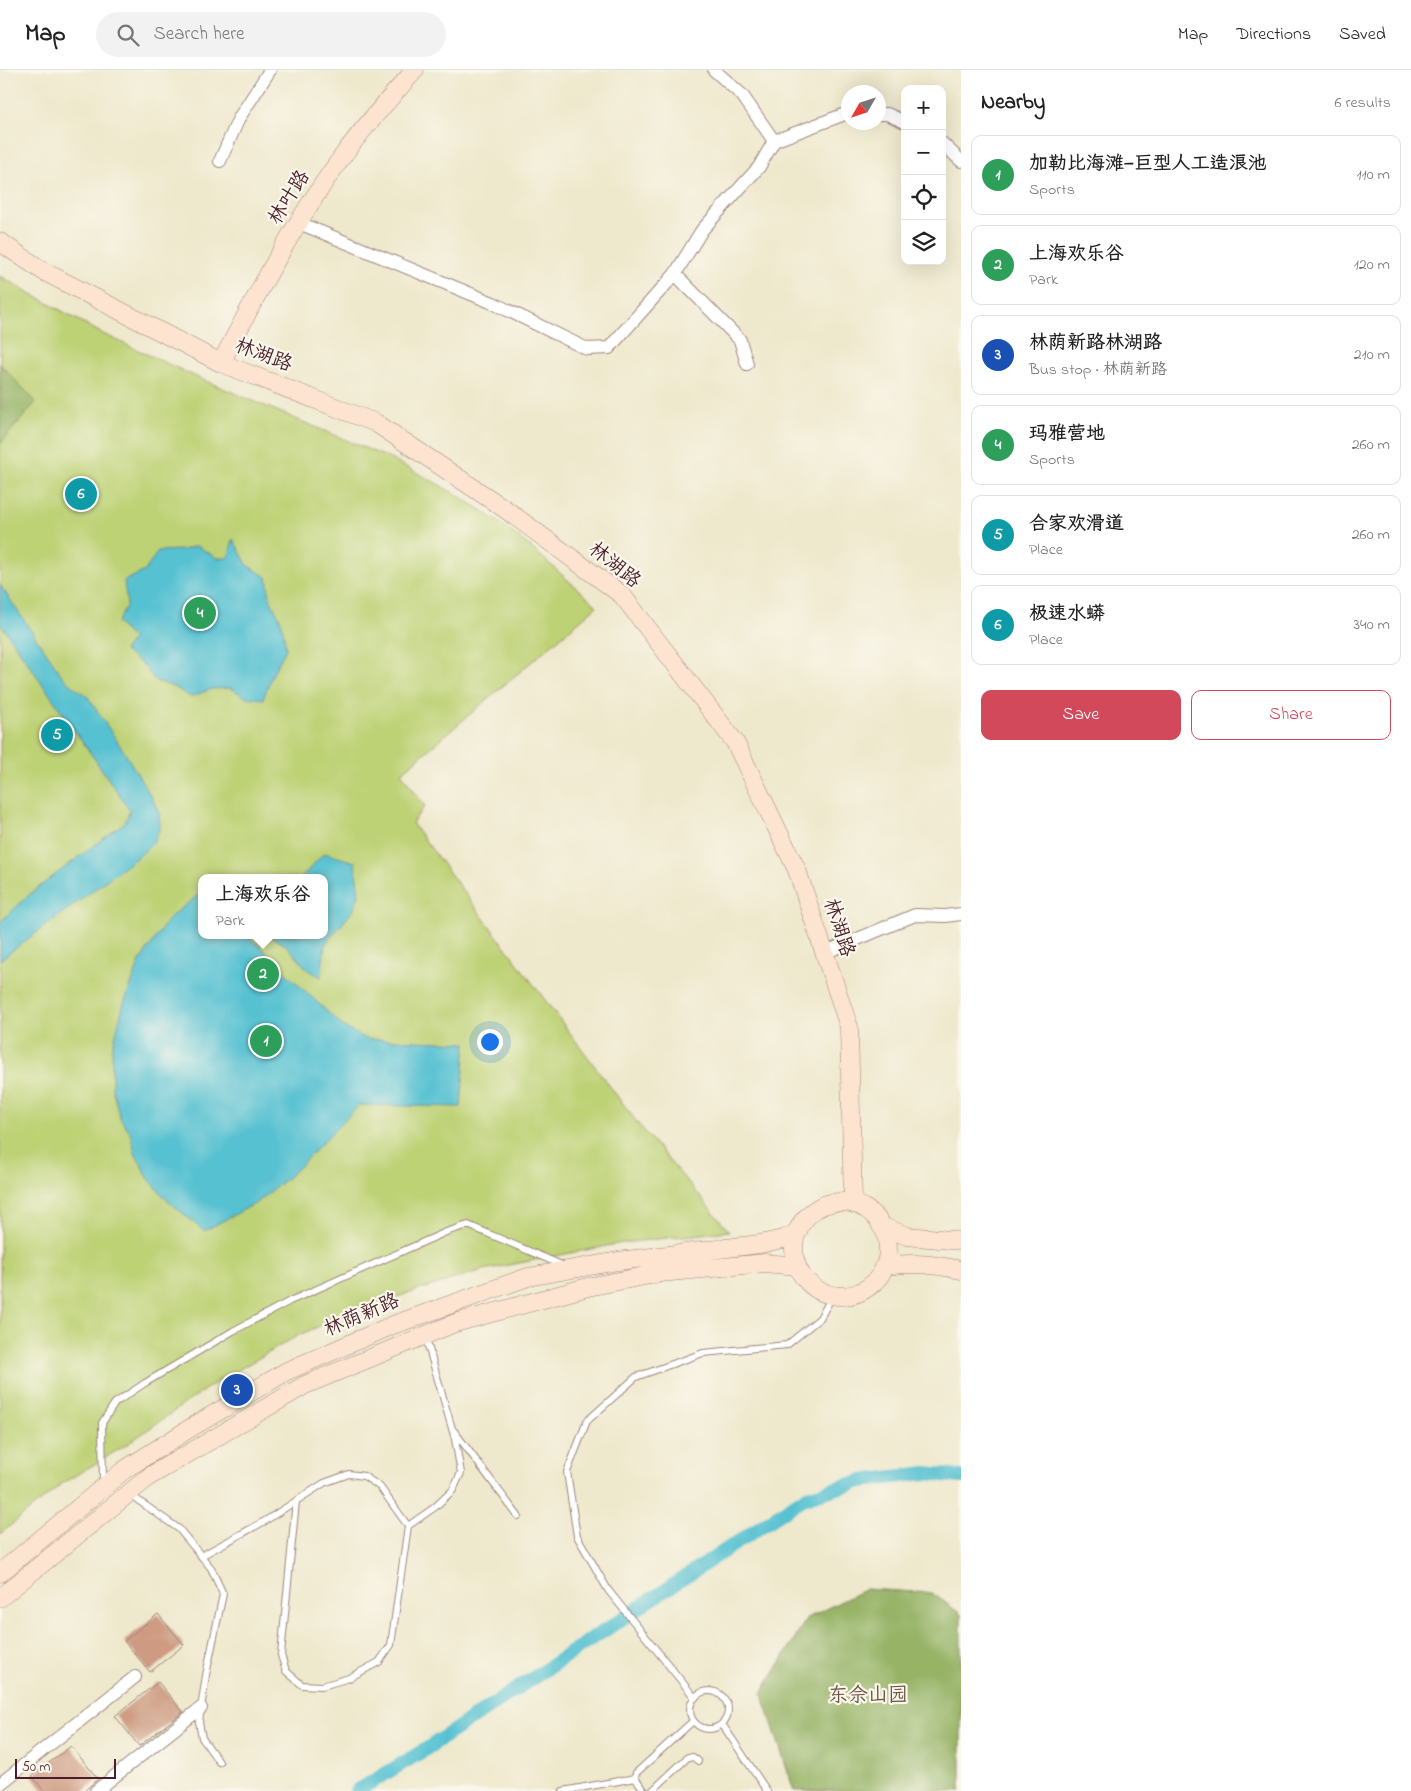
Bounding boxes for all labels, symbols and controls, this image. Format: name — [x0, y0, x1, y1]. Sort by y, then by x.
search box — [96, 12, 446, 57]
text: Map — [25, 17, 66, 52]
icon: search — [114, 21, 142, 49]
text: Search here — [154, 21, 245, 48]
text: Map — [1178, 22, 1208, 48]
text: Directions — [1236, 22, 1311, 48]
text: Saved — [1339, 22, 1386, 48]
north arrow — [841, 85, 886, 130]
map controls — [901, 85, 946, 265]
button: + — [901, 85, 946, 130]
text: Nearby — [981, 88, 1045, 118]
text: 6 results — [1334, 91, 1391, 115]
button: − — [901, 130, 946, 175]
text: 加勒比海滩—巨型人工造浪池 — [1029, 151, 1267, 178]
text: 1 — [995, 163, 1001, 187]
text: 110 m — [1356, 163, 1390, 187]
street label: 林叶路 — [262, 164, 319, 231]
button: locate — [901, 175, 946, 220]
text: Sports — [1029, 178, 1075, 202]
button: layers — [901, 220, 946, 265]
text: 上海欢乐谷 — [1029, 241, 1124, 268]
text: 2 — [994, 253, 1002, 277]
text: 120 m — [1354, 253, 1390, 277]
text: Park — [1029, 268, 1058, 292]
text: 林荫新路林湖路 — [1029, 330, 1162, 357]
street label: 林湖路 — [230, 332, 297, 381]
text: 3 — [995, 343, 1001, 367]
text: 210 m — [1354, 343, 1390, 367]
text: Bus stop · 林荫新路 — [1029, 358, 1167, 382]
text: 玛雅营地 — [1029, 421, 1105, 448]
text: 4 — [995, 433, 1001, 457]
text: 260 m — [1352, 433, 1390, 457]
text: Sports — [1029, 448, 1075, 472]
pin: 6 — [65, 475, 97, 513]
text: 合家欢滑道 — [1029, 511, 1124, 538]
text: 5 — [993, 523, 1003, 547]
text: 260 m — [1352, 523, 1390, 547]
street label: 林湖路 — [582, 536, 647, 597]
text: Place — [1029, 538, 1063, 562]
pin: 4 — [184, 594, 216, 632]
text: 极速水蟒 — [1029, 601, 1105, 628]
text: 6 — [994, 613, 1002, 637]
text: 340 m — [1353, 613, 1390, 637]
text: Place — [1029, 628, 1063, 652]
button: Save — [981, 690, 1181, 740]
button: Share — [1191, 690, 1391, 740]
pin: 5 — [41, 716, 73, 754]
popup — [198, 874, 328, 939]
text: 上海欢乐谷 — [215, 882, 311, 909]
street label: 林湖路 — [815, 895, 861, 962]
text: Park — [215, 909, 244, 933]
pin: 2 — [247, 955, 279, 993]
pin: 1 — [250, 1022, 282, 1060]
your location — [477, 1029, 503, 1055]
street label: 林荫新路 — [320, 1287, 405, 1345]
pin: 3 — [221, 1371, 253, 1409]
park label: 东佘山园 — [828, 1682, 908, 1711]
scale bar — [15, 1756, 116, 1779]
text: 50 m — [22, 1757, 50, 1778]

